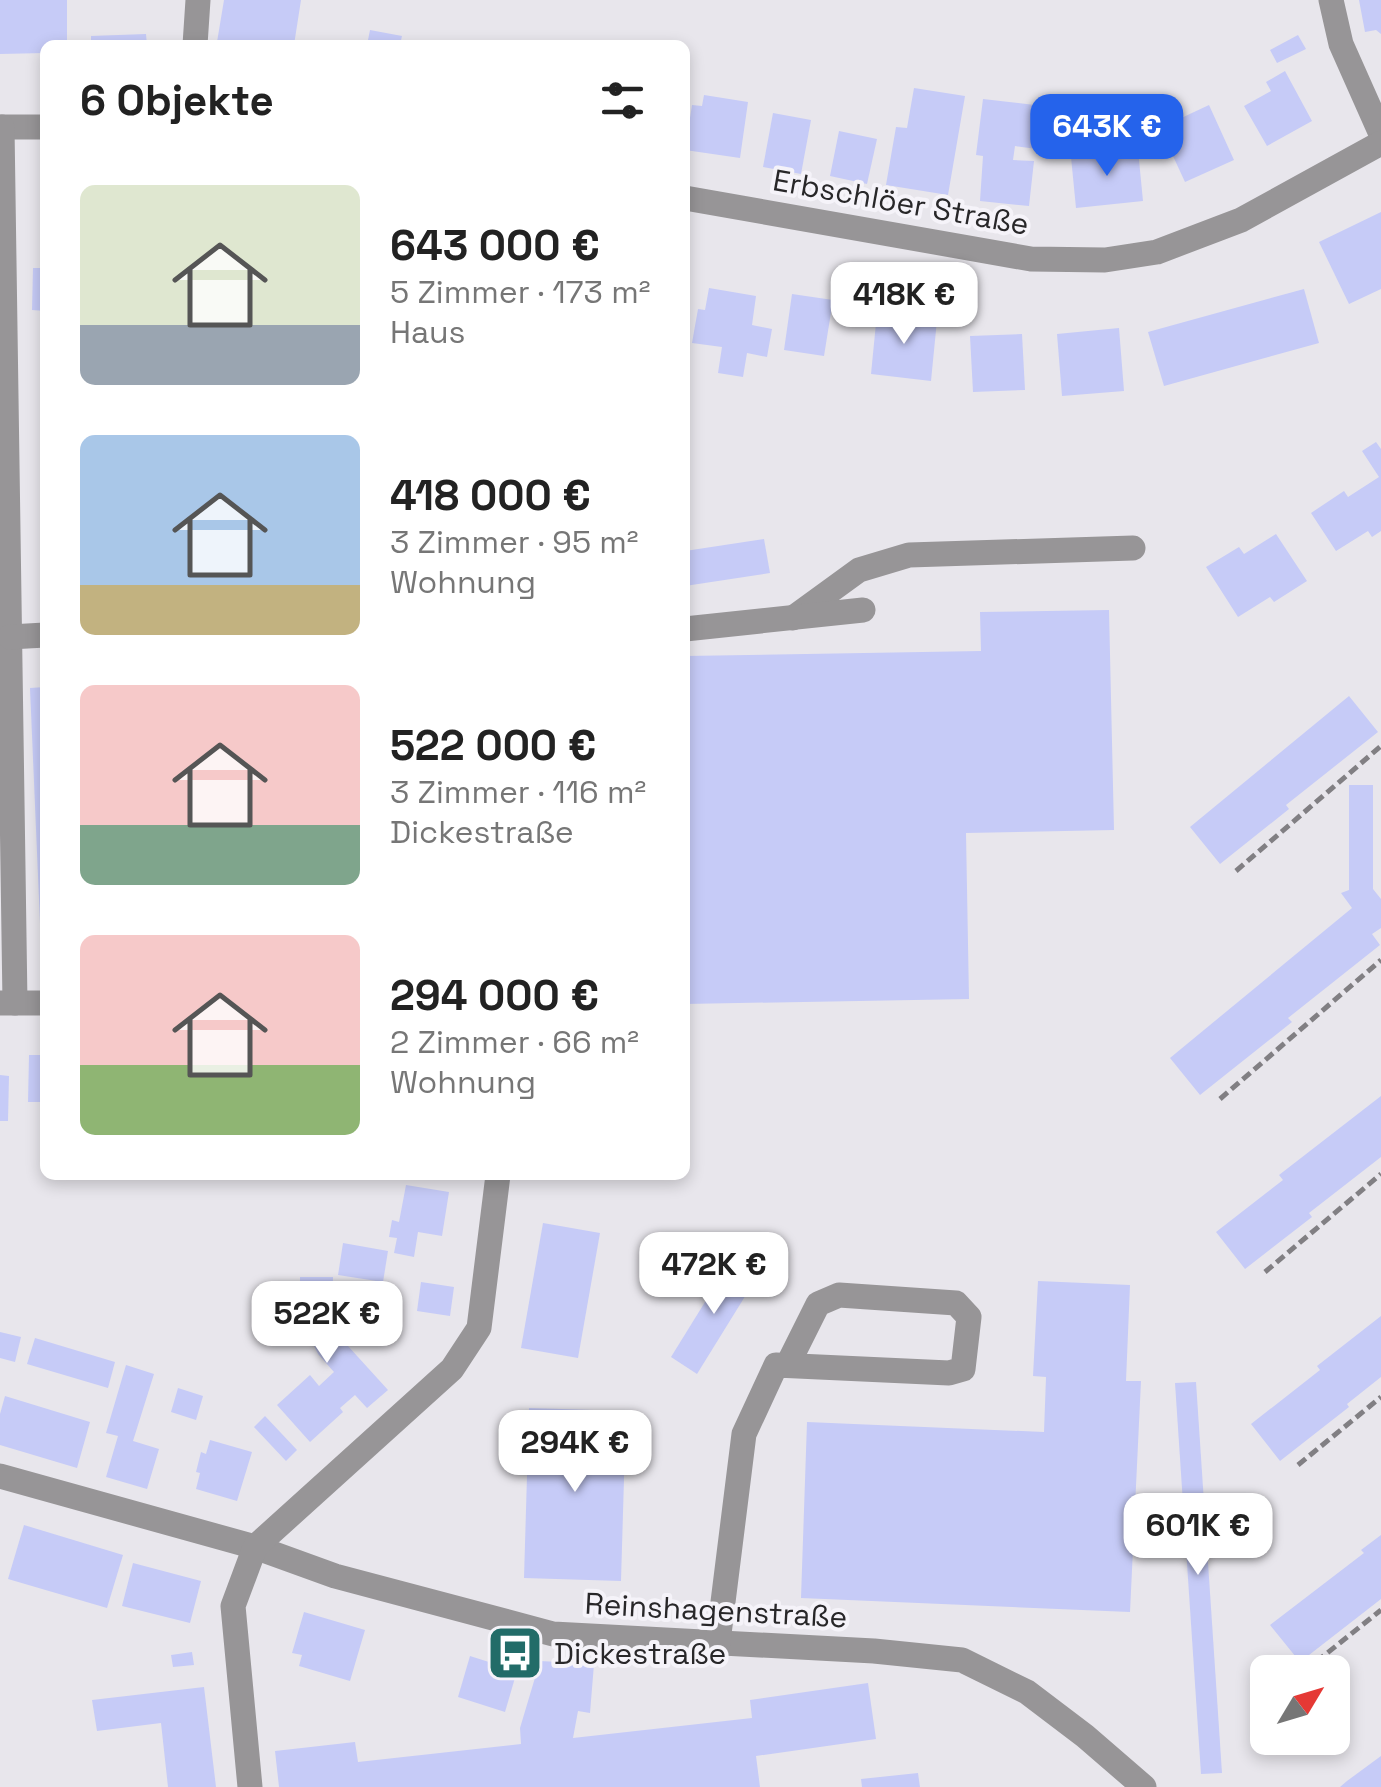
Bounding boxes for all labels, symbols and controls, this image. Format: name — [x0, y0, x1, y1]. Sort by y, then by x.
icon: filters — [595, 73, 650, 128]
text: 6 Objekte — [80, 74, 274, 127]
pin: 643K € — [1026, 94, 1188, 179]
text: 643K € — [1052, 106, 1162, 146]
street label: Erbschlöer Straße — [770, 160, 1032, 244]
text: 643 000 € — [390, 219, 600, 272]
icon: home — [160, 225, 280, 345]
pin: 418K € — [823, 262, 985, 347]
text: 5 Zimmer · 173 m² — [390, 272, 650, 312]
text: 418K € — [853, 274, 955, 314]
text: Haus — [390, 312, 465, 352]
text: 418 000 € — [390, 469, 591, 522]
icon: home — [160, 475, 280, 595]
text: 3 Zimmer · 95 m² — [390, 522, 639, 562]
text: Wohnung — [390, 562, 536, 602]
text: 522 000 € — [390, 719, 596, 772]
icon: home — [160, 725, 280, 845]
text: 3 Zimmer · 116 m² — [390, 772, 646, 812]
text: Dickestraße — [390, 812, 574, 852]
text: 294 000 € — [390, 969, 599, 1022]
icon: home — [160, 975, 280, 1095]
text: 2 Zimmer · 66 m² — [390, 1022, 639, 1062]
text: Wohnung — [390, 1062, 536, 1102]
pin: 472K € — [633, 1232, 795, 1317]
text: 472K € — [661, 1244, 767, 1284]
pin: 522K € — [246, 1281, 408, 1366]
text: 522K € — [274, 1293, 380, 1333]
pin: 294K € — [494, 1410, 656, 1495]
text: 294K € — [521, 1422, 629, 1462]
pin: 601K € — [1117, 1493, 1279, 1578]
text: 601K € — [1146, 1505, 1250, 1545]
street label: Reinshagenstraße — [584, 1584, 848, 1636]
bus stop icon: Dickestraße — [485, 1623, 545, 1683]
place label: Dickestraße — [554, 1634, 726, 1673]
north arrow — [1250, 1655, 1350, 1755]
map controls — [1250, 1655, 1350, 1755]

